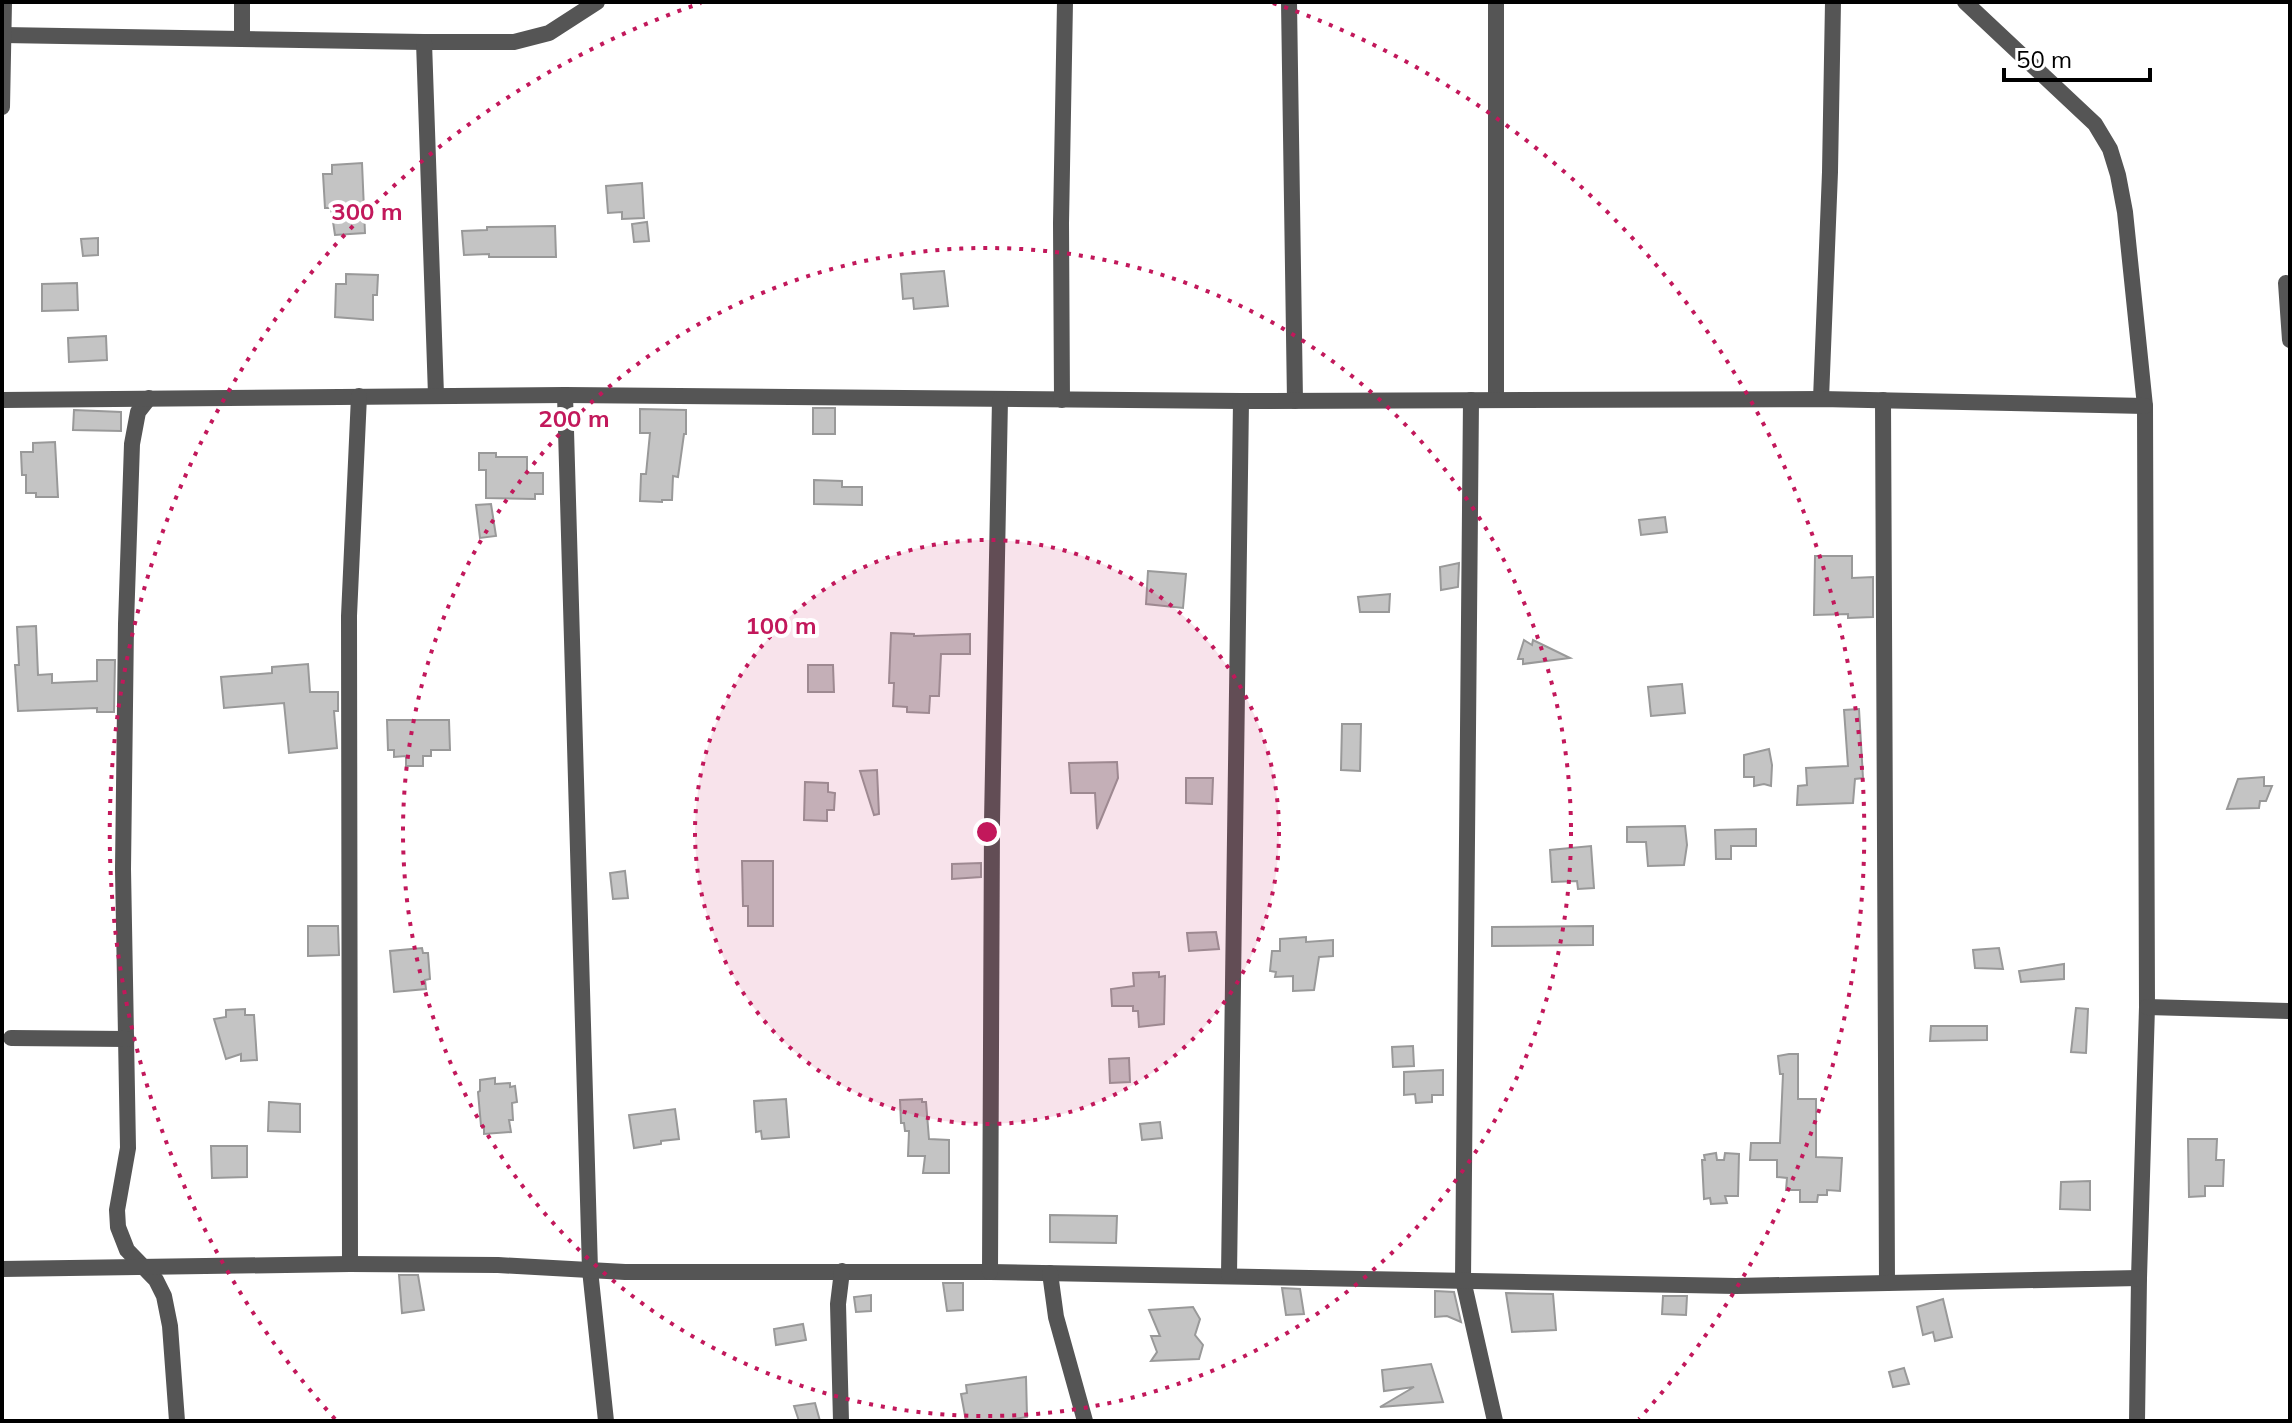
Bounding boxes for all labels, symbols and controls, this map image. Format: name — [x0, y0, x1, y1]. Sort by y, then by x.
scale bar — [2004, 32, 2150, 82]
text: 50 m — [2016, 44, 2072, 74]
text: 300 m — [331, 196, 403, 226]
text: 200 m — [538, 403, 610, 433]
text: 100 m — [745, 610, 817, 640]
centre of rings — [973, 818, 1001, 846]

